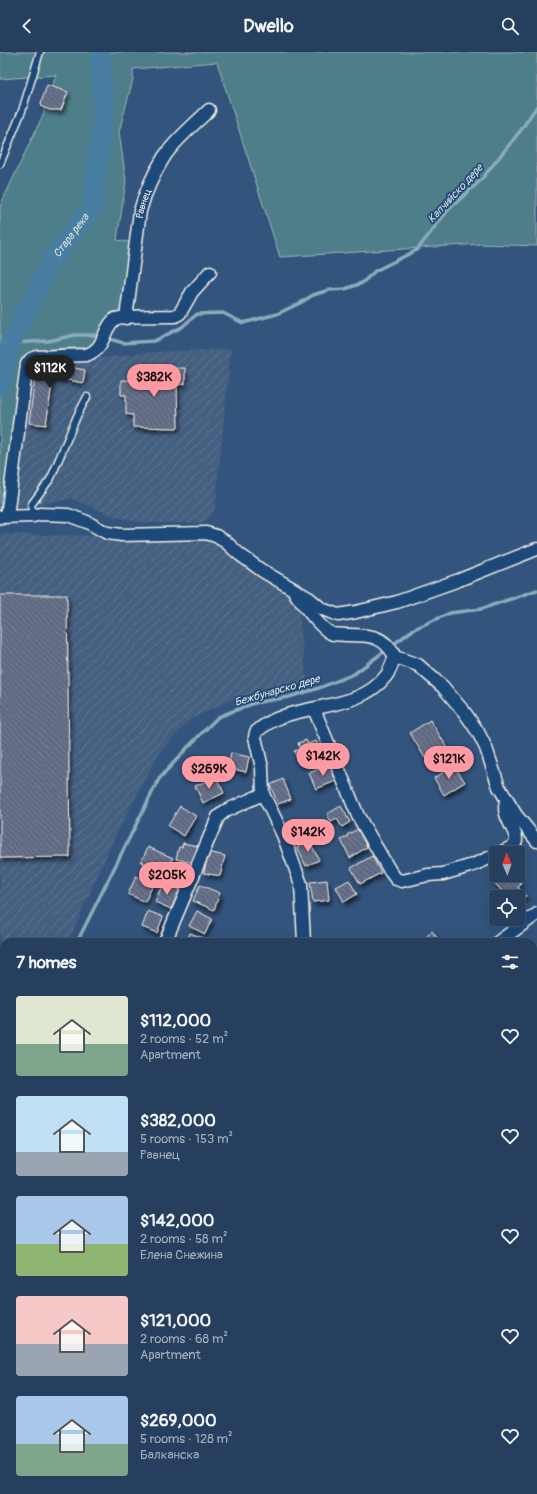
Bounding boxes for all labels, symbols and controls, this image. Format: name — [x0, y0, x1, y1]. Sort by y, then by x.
icon: back — [16, 15, 38, 37]
text: Dwello — [243, 15, 294, 38]
icon: search — [499, 15, 521, 37]
water label: Капчийско дере — [425, 160, 487, 225]
street label: Равнец — [134, 187, 154, 219]
water label: Стара река — [50, 210, 92, 260]
pin: $112K — [22, 355, 78, 389]
text: $112K — [34, 360, 66, 376]
pin: $382K — [126, 364, 182, 398]
text: $382K — [136, 369, 172, 385]
water label: Бежбунарско дере — [233, 672, 323, 709]
pin: $142K — [295, 743, 351, 777]
pin: $121K — [421, 746, 477, 780]
text: $142K — [306, 748, 340, 764]
text: $121K — [433, 751, 465, 767]
pin: $269K — [181, 756, 237, 790]
text: $269K — [191, 761, 227, 777]
pin: $142K — [280, 819, 336, 853]
text: $142K — [291, 824, 325, 840]
north arrow — [489, 846, 525, 882]
map controls — [489, 846, 525, 926]
pin: $205K — [139, 862, 195, 896]
text: $205K — [148, 867, 186, 883]
button: locate — [489, 890, 525, 926]
icon: filters — [499, 951, 521, 973]
text: 7 homes — [16, 952, 76, 973]
text: $112,000 — [140, 1010, 211, 1031]
icon: home — [48, 1012, 96, 1060]
icon: heart — [499, 1025, 521, 1047]
text: 2 rooms · 52 m² — [140, 1031, 228, 1047]
text: Apartment — [140, 1047, 201, 1063]
text: $382,000 — [140, 1110, 216, 1131]
icon: home — [48, 1112, 96, 1160]
icon: heart — [499, 1125, 521, 1147]
text: 5 rooms · 153 m² — [140, 1131, 233, 1147]
text: Равнец — [140, 1147, 180, 1163]
text: $142,000 — [140, 1210, 214, 1231]
icon: home — [48, 1212, 96, 1260]
icon: heart — [499, 1225, 521, 1247]
text: 2 rooms · 58 m² — [140, 1231, 227, 1247]
text: Елена Снежина — [140, 1247, 223, 1263]
text: $121,000 — [140, 1310, 211, 1331]
icon: home — [48, 1312, 96, 1360]
icon: heart — [499, 1325, 521, 1347]
text: 2 rooms · 68 m² — [140, 1331, 228, 1347]
text: Apartment — [140, 1347, 201, 1363]
text: $269,000 — [140, 1410, 217, 1431]
icon: home — [48, 1412, 96, 1460]
icon: heart — [499, 1425, 521, 1447]
text: 5 rooms · 128 m² — [140, 1431, 233, 1447]
text: Балканска — [140, 1447, 199, 1463]

